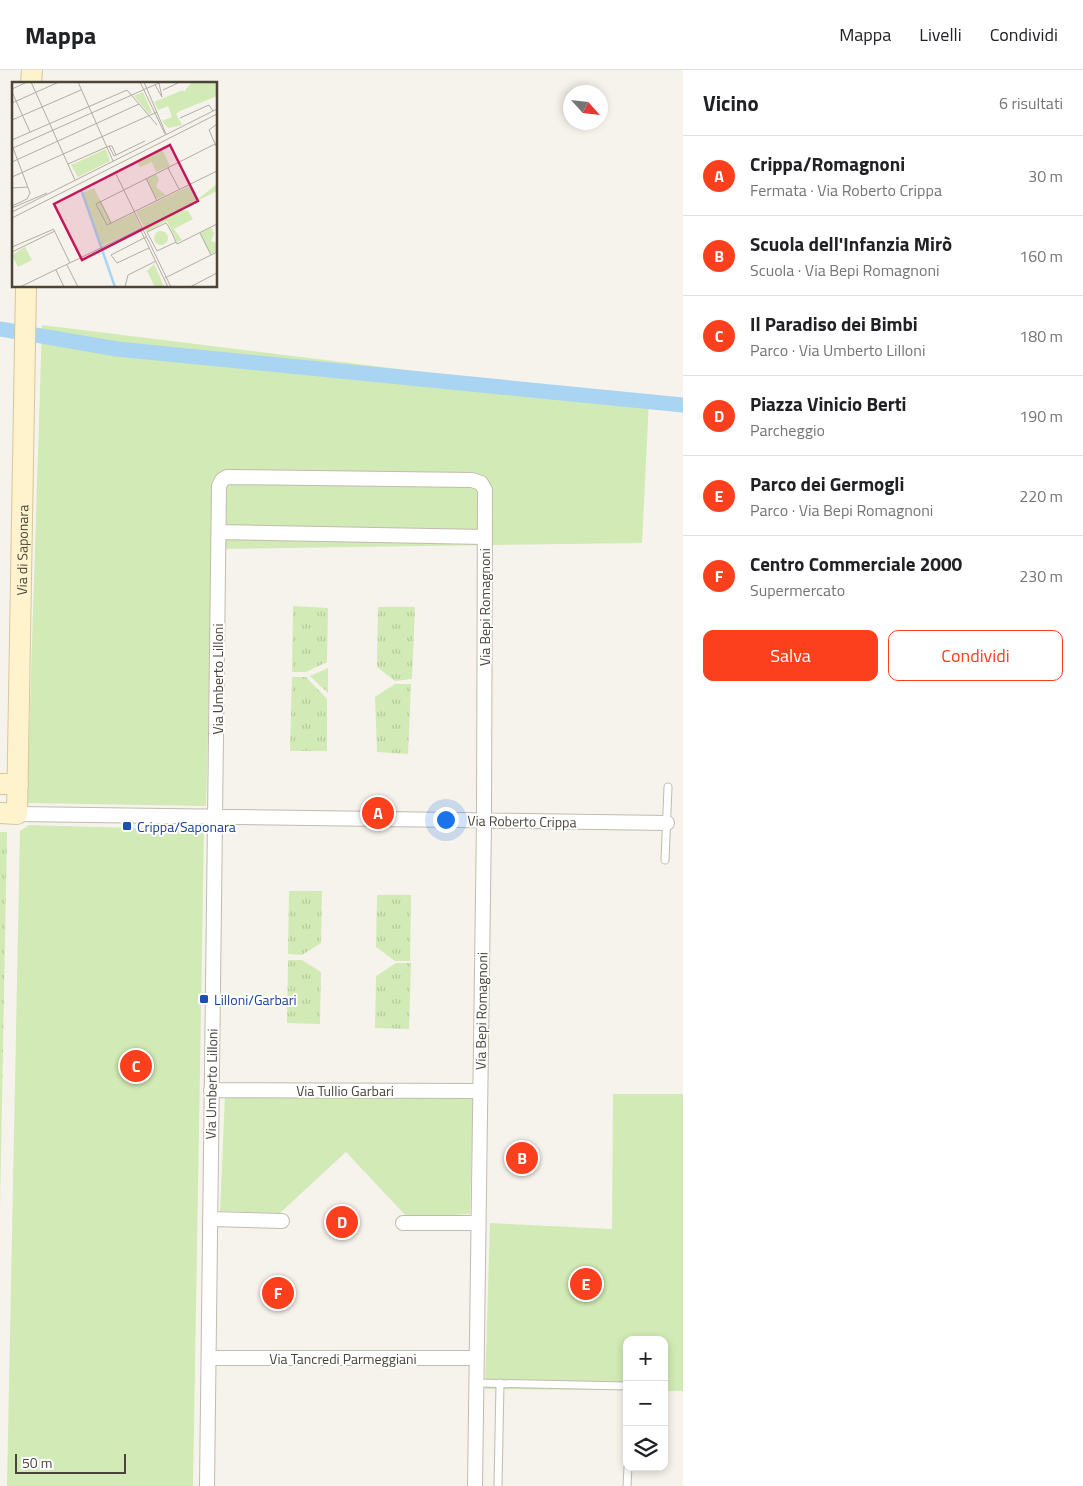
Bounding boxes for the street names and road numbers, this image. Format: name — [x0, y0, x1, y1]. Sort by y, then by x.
street label: Via di Saponara — [10, 505, 33, 596]
street label: Via Bepi Romagnoni — [474, 548, 495, 666]
street label: Via Umberto Lilloni — [207, 624, 228, 734]
street label: Via Roberto Crippa — [467, 810, 577, 832]
street label: Via Bepi Romagnoni — [469, 952, 493, 1070]
street label: Via Umberto Lilloni — [200, 1028, 222, 1140]
street label: Via Tullio Garbari — [296, 1080, 394, 1101]
street label: Via Tancredi Parmeggiani — [269, 1348, 417, 1369]

